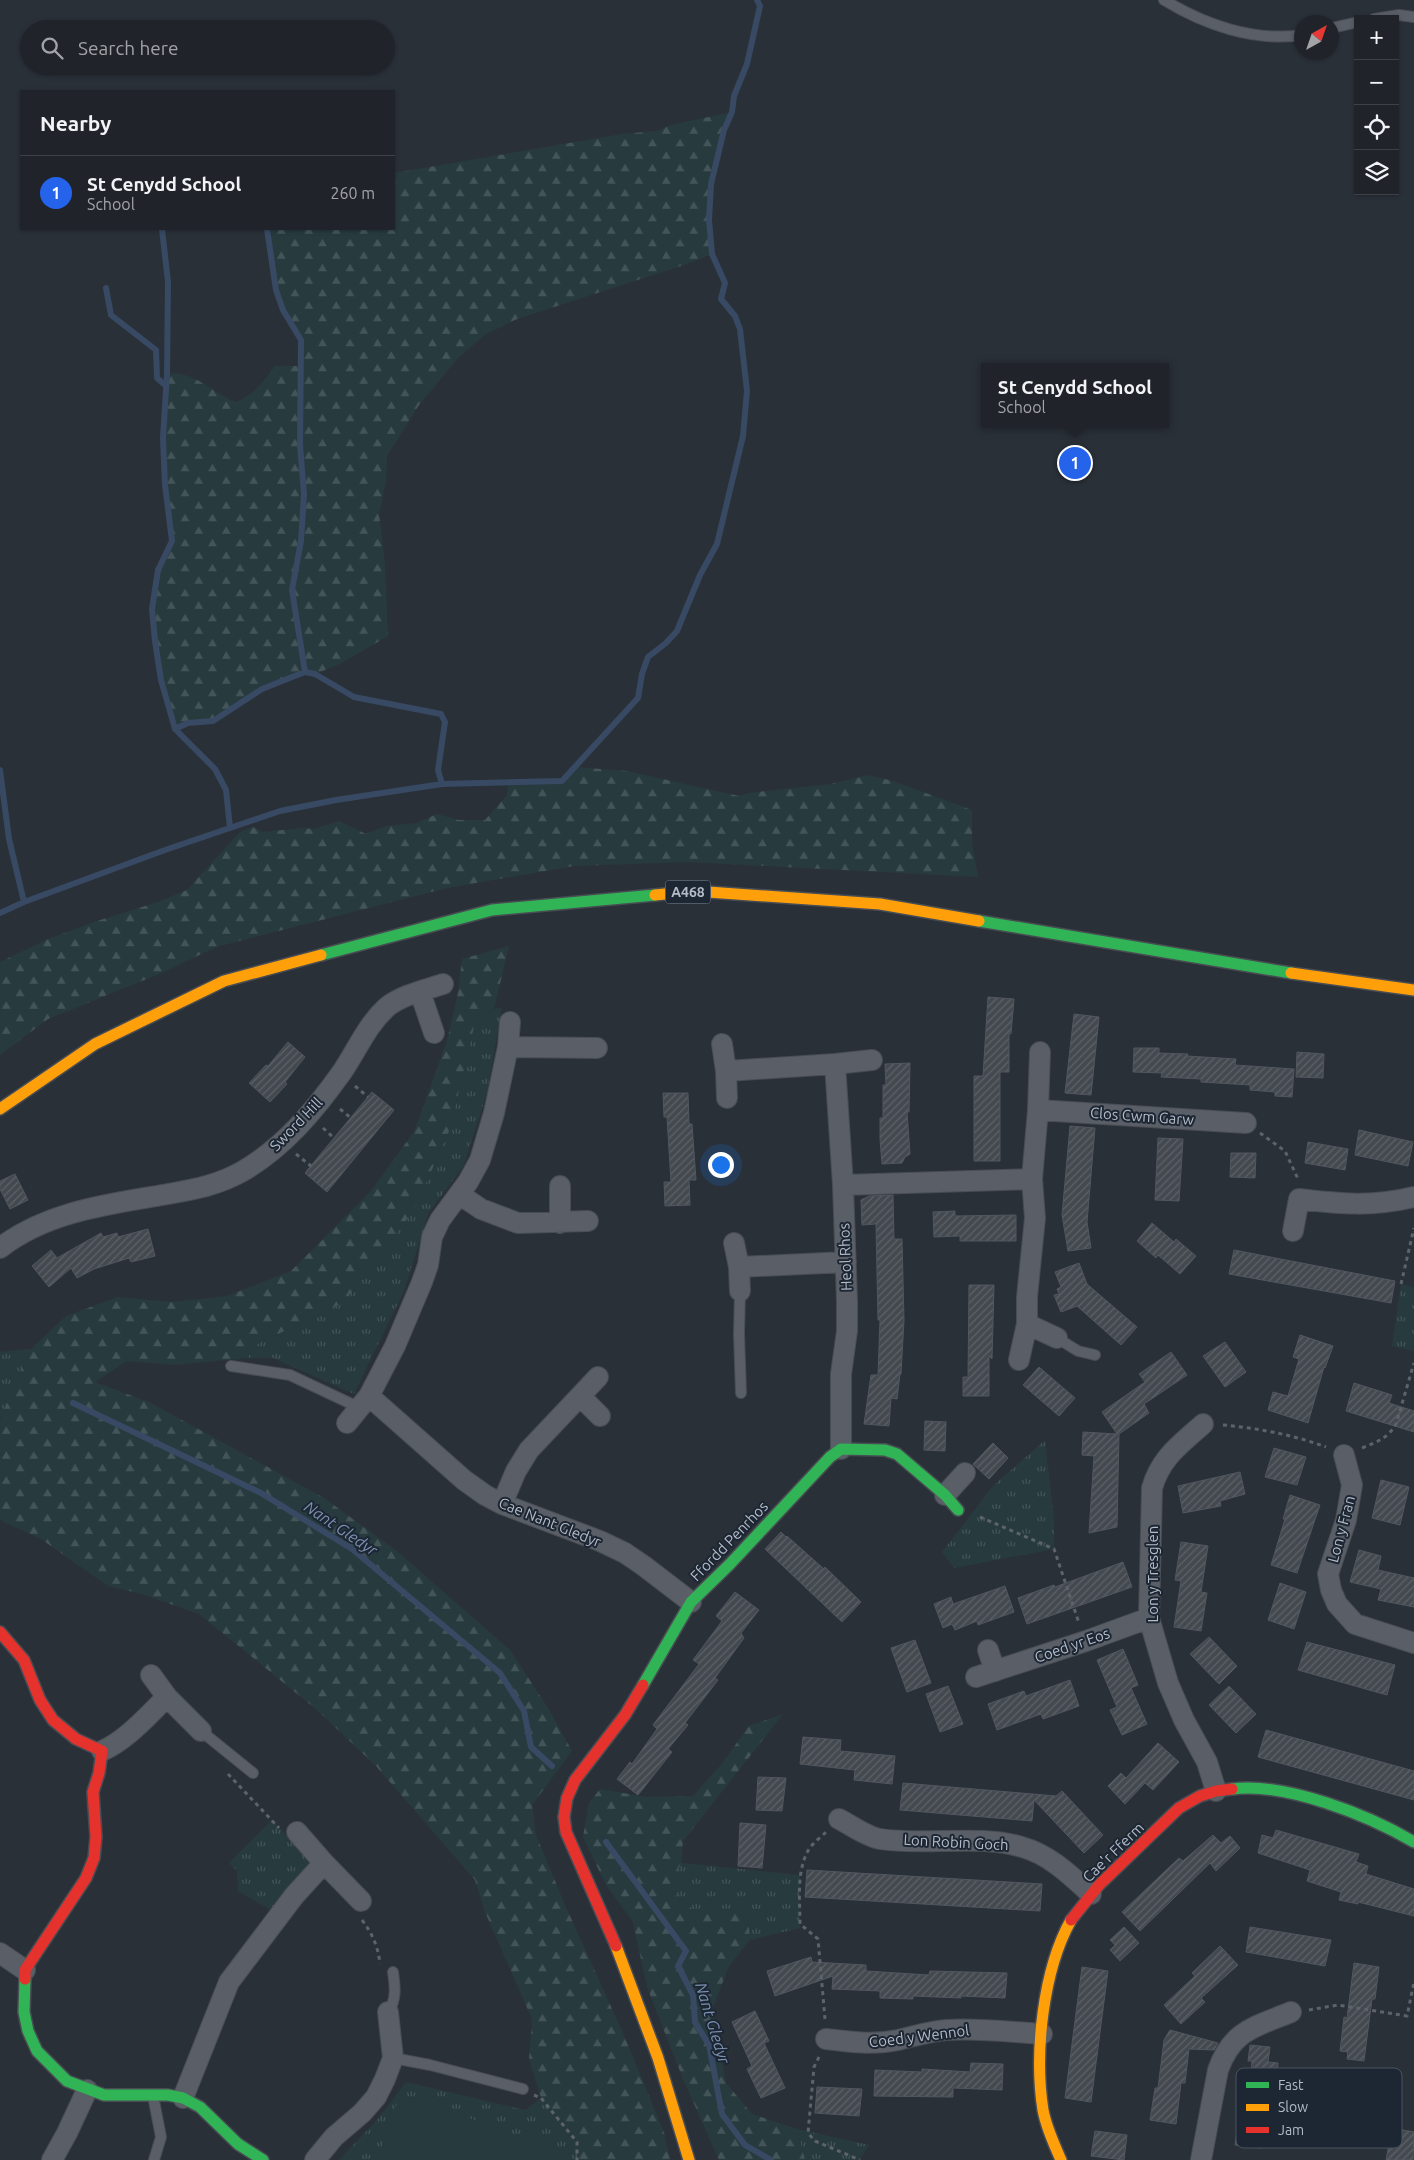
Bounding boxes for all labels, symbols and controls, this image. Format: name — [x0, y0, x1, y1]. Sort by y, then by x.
north arrow — [1294, 15, 1339, 60]
map controls — [1354, 15, 1399, 195]
button: + — [1354, 15, 1399, 60]
search box — [20, 20, 395, 75]
icon: search — [38, 34, 66, 62]
text: Search here — [78, 37, 178, 59]
button: − — [1354, 60, 1399, 105]
button: locate — [1354, 105, 1399, 150]
text: Nearby — [40, 111, 111, 135]
button: layers — [1354, 150, 1399, 195]
text: St Cenydd School — [87, 173, 241, 195]
text: 1 — [51, 184, 61, 202]
text: 260 m — [330, 184, 375, 202]
text: School — [87, 195, 135, 213]
popup — [981, 363, 1169, 428]
text: St Cenydd School — [998, 376, 1152, 398]
text: School — [998, 398, 1046, 416]
pin: 1 — [1059, 444, 1091, 482]
road number: A468 — [666, 880, 710, 904]
street label: Sword Hill — [266, 1094, 326, 1154]
street label: Clos Cwm Garw — [1089, 1104, 1195, 1128]
your location — [708, 1152, 734, 1178]
street label: Heol Rhos — [835, 1223, 855, 1291]
street label: Cae Nant Gledyr — [496, 1494, 604, 1550]
street label: Lon y Fran — [1324, 1494, 1358, 1564]
water label: Nant Gledyr — [301, 1497, 382, 1559]
street label: Ffordd Penrhos — [687, 1498, 771, 1584]
street label: Lon y Tresglen — [1144, 1526, 1161, 1622]
street label: Coed yr Eos — [1032, 1624, 1112, 1666]
street label: Cae'r Fferm — [1079, 1819, 1147, 1885]
street label: Lon Robin Goch — [903, 1831, 1009, 1853]
water label: Nant Gledyr — [692, 1980, 734, 2067]
street label: Coed y Wennol — [868, 2021, 970, 2051]
legend — [1236, 2068, 1402, 2148]
text: Fast — [1278, 2077, 1304, 2093]
text: Slow — [1278, 2099, 1308, 2115]
text: Jam — [1278, 2122, 1304, 2138]

